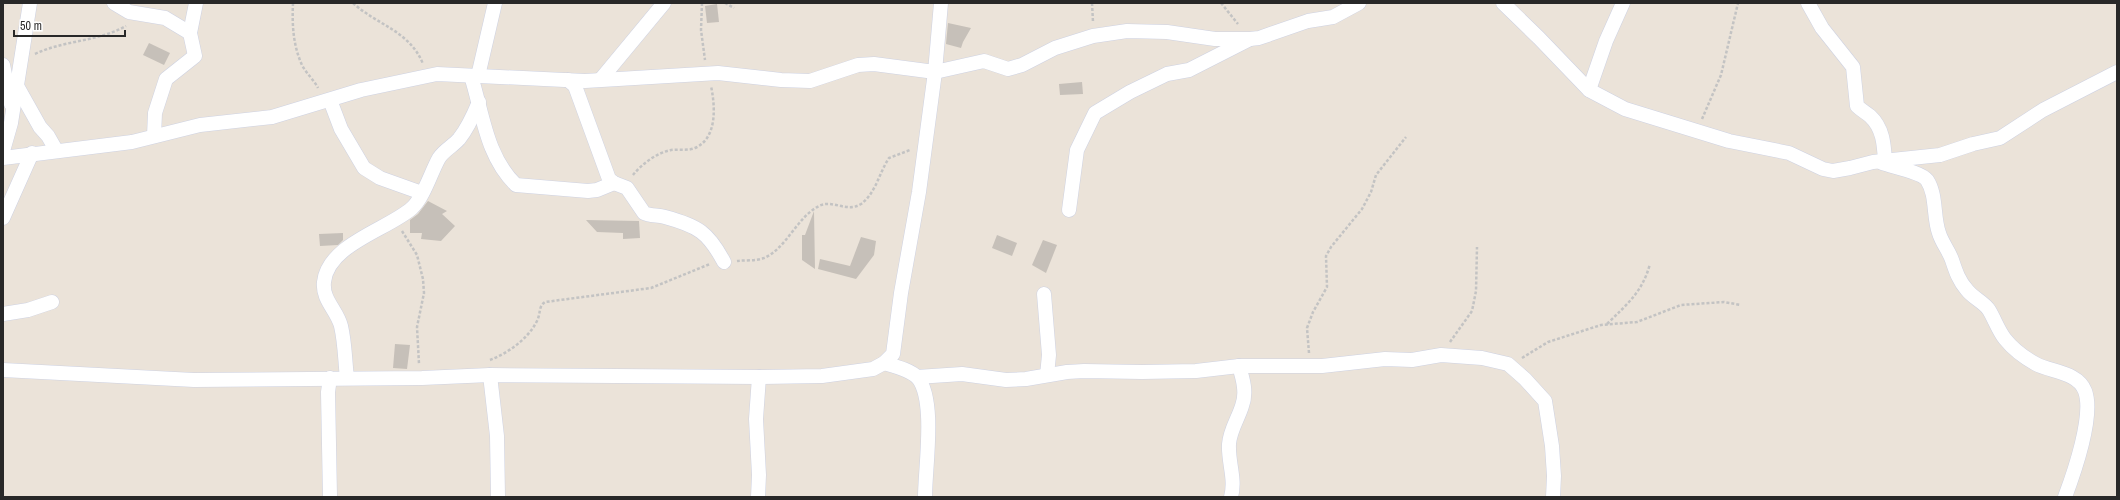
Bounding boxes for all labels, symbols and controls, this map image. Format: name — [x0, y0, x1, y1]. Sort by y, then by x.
scale bar — [14, 12, 125, 38]
text: 50 m — [20, 18, 42, 34]

